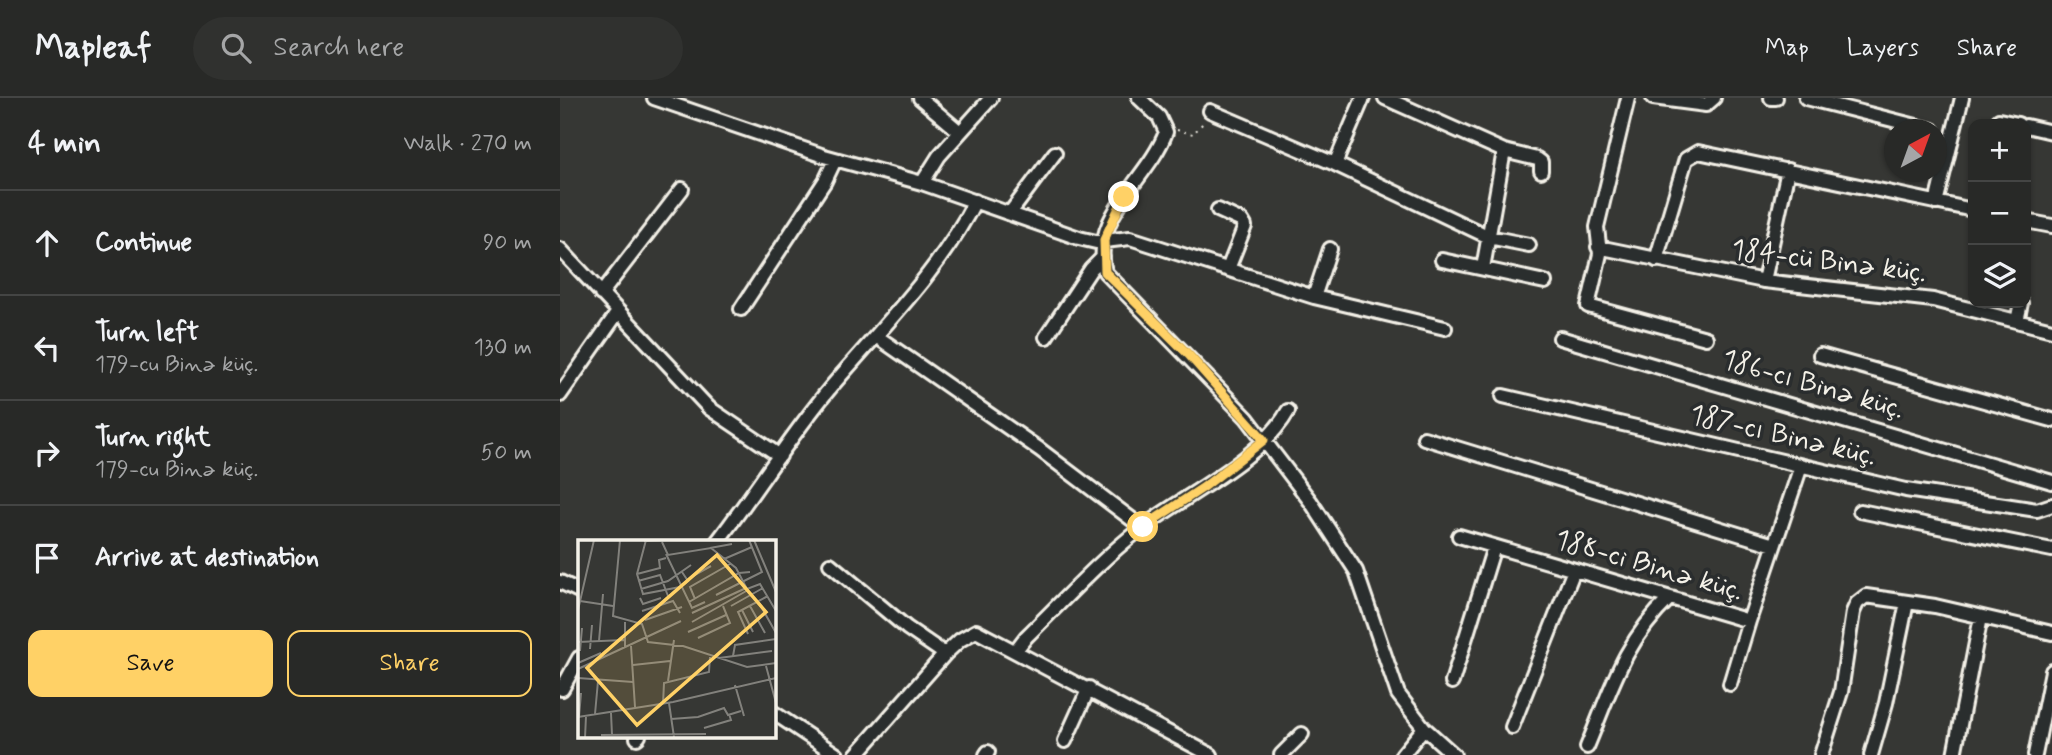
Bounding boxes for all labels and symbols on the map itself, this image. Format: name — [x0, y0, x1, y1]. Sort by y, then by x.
north arrow — [1884, 119, 1947, 182]
route end — [1108, 181, 1139, 212]
street label: 184-cü Binə küç. — [1729, 232, 1929, 292]
street label: 186-cı Binə küç. — [1718, 341, 1908, 429]
street label: 187-cı Binə küç. — [1686, 397, 1880, 475]
route start — [1127, 511, 1158, 542]
street label: 188-ci Binə küç. — [1551, 521, 1747, 611]
inset map — [578, 540, 775, 738]

